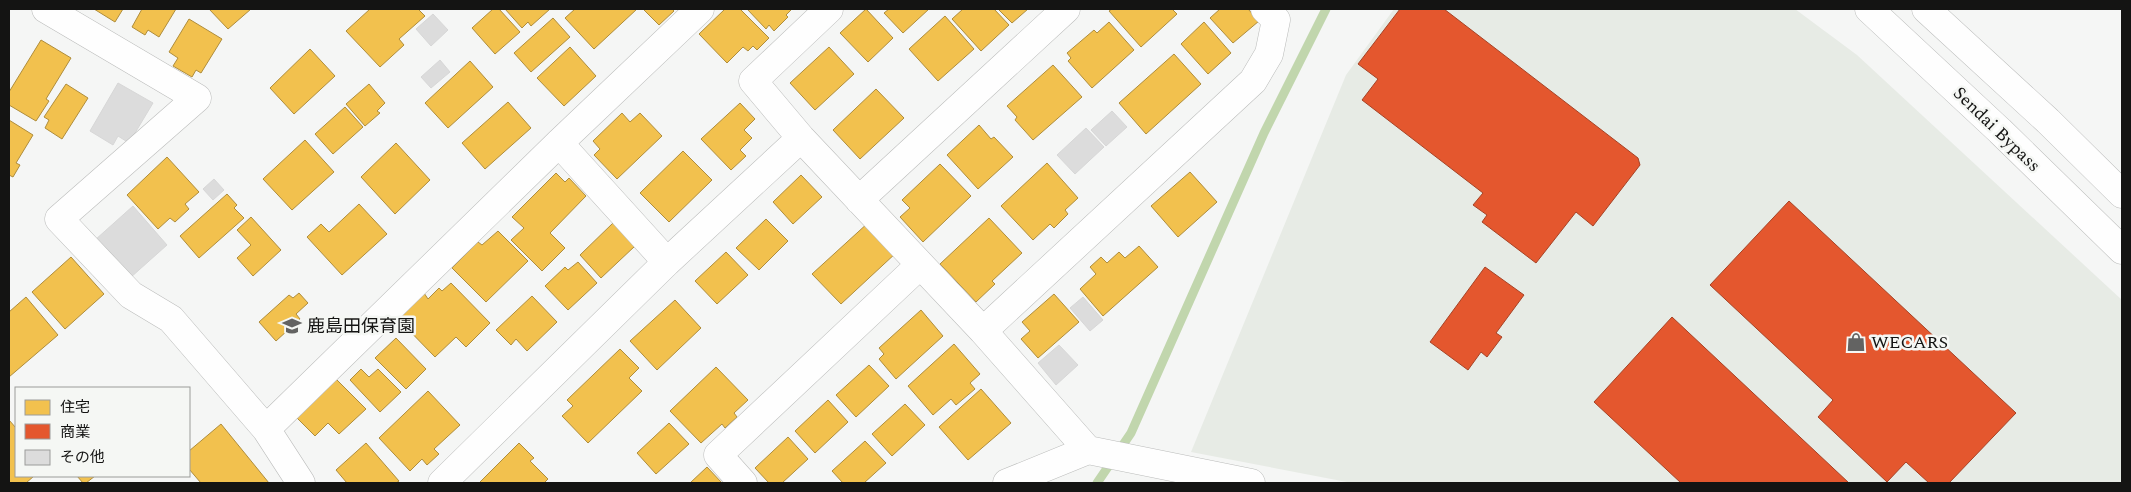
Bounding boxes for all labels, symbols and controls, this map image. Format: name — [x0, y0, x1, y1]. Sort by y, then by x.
street label: Sendai Bypass — [1947, 80, 2047, 178]
place label: 鹿島田保育園 — [307, 313, 415, 340]
school or university icon: 鹿島田保育園 — [281, 315, 303, 337]
place label: WECARS — [1871, 329, 1948, 356]
shop icon: WECARS — [1845, 331, 1867, 353]
legend — [15, 387, 190, 477]
text: 住宅 — [60, 396, 90, 419]
text: 商業 — [60, 421, 90, 444]
text: その他 — [60, 446, 105, 469]

